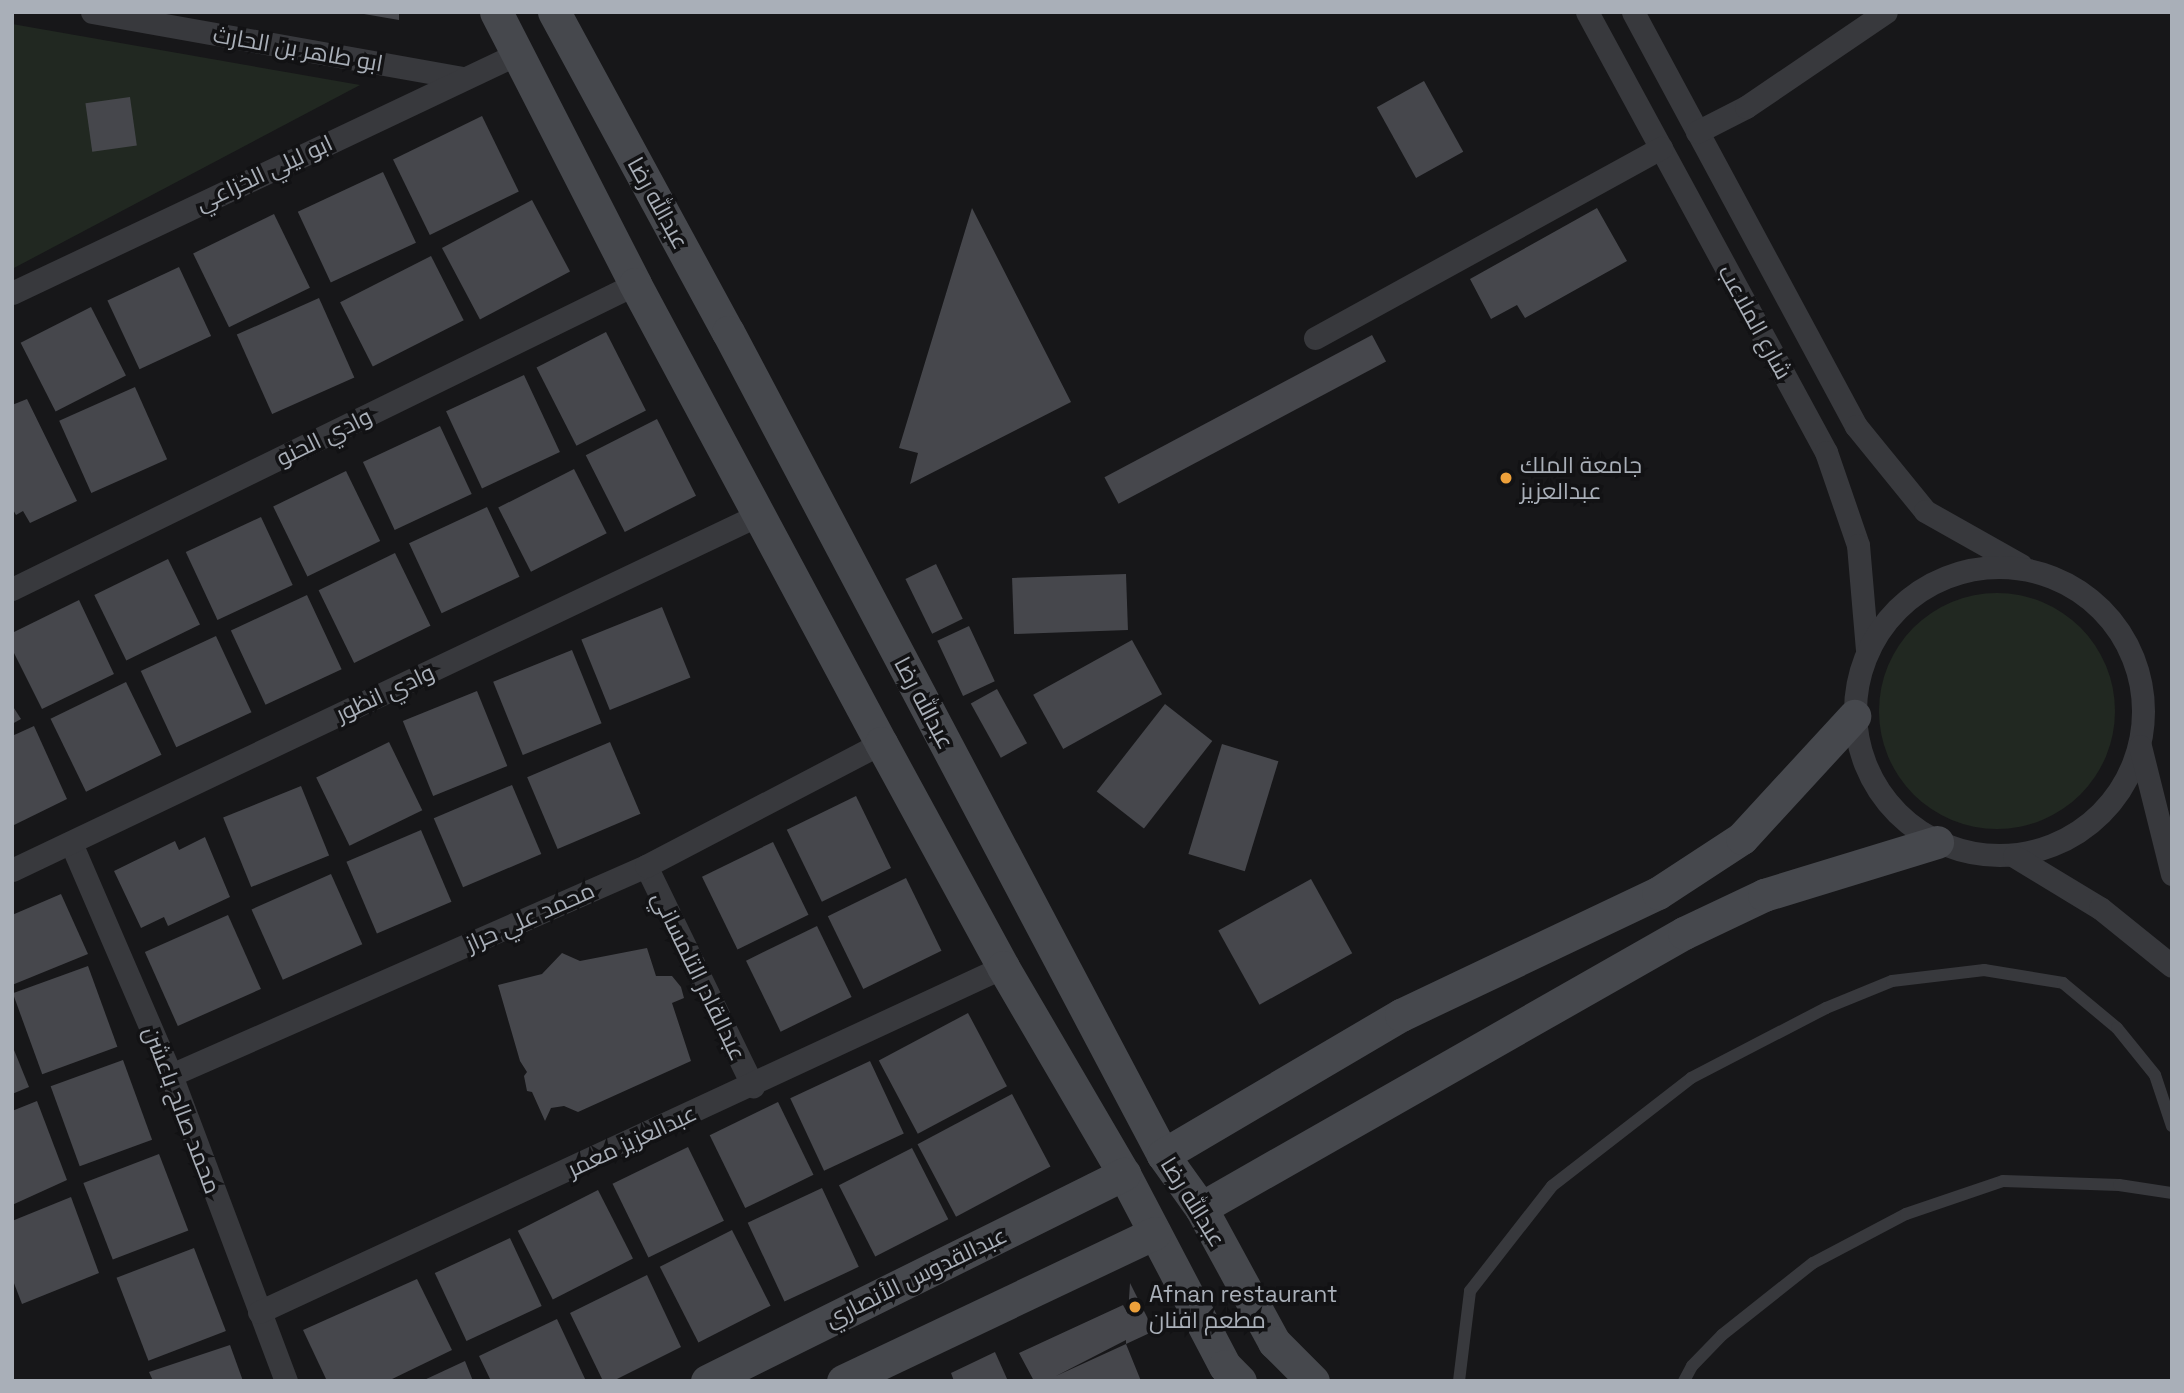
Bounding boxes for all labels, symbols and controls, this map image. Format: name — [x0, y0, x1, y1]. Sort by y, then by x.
street label: ابو طاهر بن الحارث — [211, 20, 385, 78]
street label: ابو ليلي الخزاعي — [191, 129, 337, 217]
street label: عبدالله رضا — [622, 152, 694, 254]
street label: شارع الملاعب — [1712, 260, 1798, 384]
street label: وادي الحنو — [272, 402, 376, 472]
place label: جامعة الملك عبدالعزيز — [1520, 451, 1642, 505]
marker: جامعة الملك عبدالعزيز — [1498, 470, 1514, 486]
street label: عبدالله رضا — [888, 652, 960, 754]
street label: وادي انظور — [331, 658, 439, 728]
street label: محمد علي حراز — [461, 876, 599, 958]
street label: عبدالقادر التلمساني — [646, 887, 752, 1065]
street label: محمد صالح باعشن — [137, 1023, 227, 1197]
street label: عبدالعزيز معمر — [563, 1099, 701, 1183]
street label: عبدالله رضا — [1155, 1152, 1231, 1252]
street label: عبدالقدوس الأنصاري — [821, 1221, 1011, 1333]
place label: Afnan restaurant مطعم افنان — [1149, 1280, 1338, 1334]
marker: Afnan restaurant مطعم افنان — [1127, 1299, 1143, 1315]

